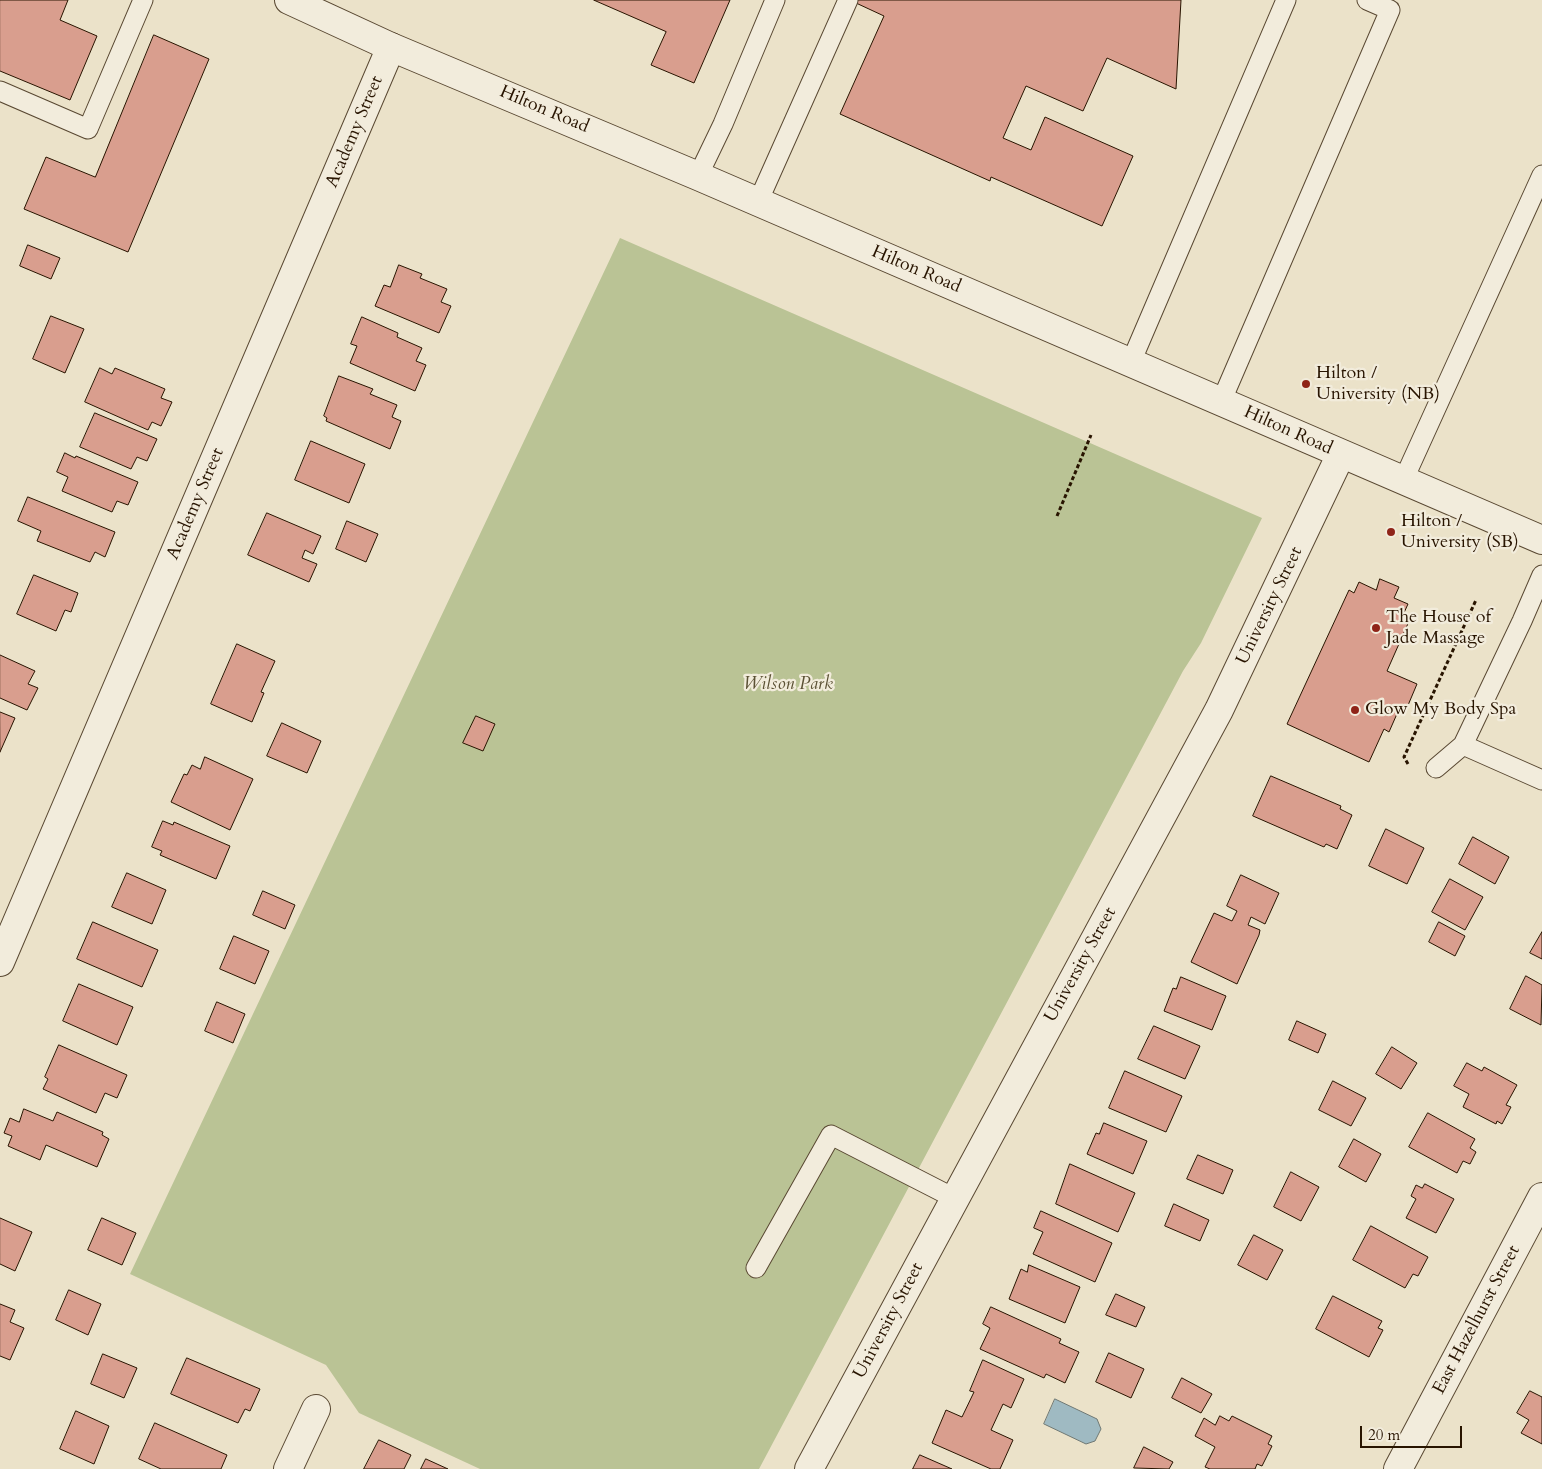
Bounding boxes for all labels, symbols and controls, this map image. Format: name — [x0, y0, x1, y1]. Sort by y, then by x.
street label: Academy Street — [322, 73, 388, 191]
street label: Hilton Road — [496, 82, 592, 138]
street label: Hilton Road — [868, 242, 964, 298]
place label: Hilton / University (NB) — [1316, 363, 1440, 406]
marker: Hilton / University (NB) — [1300, 378, 1312, 390]
street label: Hilton Road — [1240, 402, 1336, 460]
street label: Academy Street — [163, 445, 229, 563]
place label: Hilton / University (SB) — [1401, 511, 1519, 554]
marker: Hilton / University (SB) — [1385, 526, 1397, 538]
street label: University Street — [1232, 544, 1308, 668]
place label: The House of Jade Massage — [1386, 607, 1491, 650]
marker: The House of Jade Massage — [1370, 622, 1382, 634]
park label: Wilson Park — [743, 674, 833, 696]
place label: Glow My Body Spa — [1365, 699, 1516, 721]
marker: Glow My Body Spa — [1349, 704, 1361, 716]
street label: University Street — [1040, 904, 1122, 1026]
street label: East Hazelhurst Street — [1429, 1242, 1525, 1398]
street label: University Street — [849, 1259, 929, 1383]
scale bar — [1362, 1416, 1464, 1448]
text: 20 m — [1368, 1425, 1400, 1445]

